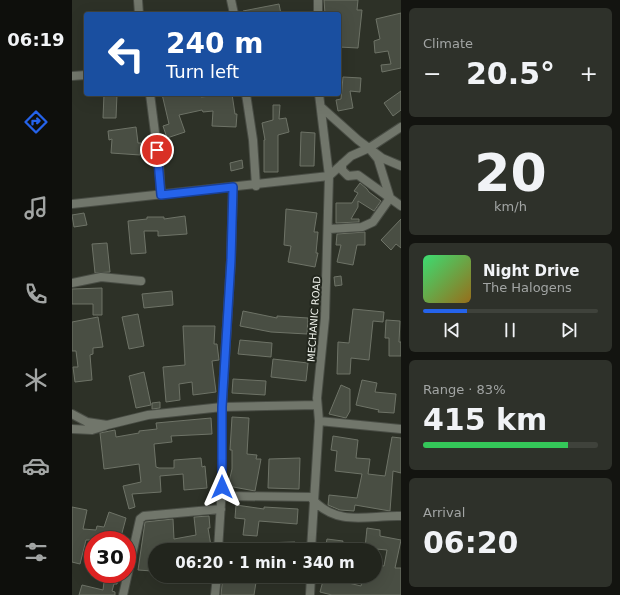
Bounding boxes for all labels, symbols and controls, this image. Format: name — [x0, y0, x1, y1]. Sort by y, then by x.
text: 240 m — [166, 27, 263, 60]
icon: left — [100, 28, 152, 80]
text: 06:19 — [7, 29, 65, 50]
text: Climate — [423, 36, 473, 51]
text: 20.5° — [466, 56, 555, 91]
text: Turn left — [166, 61, 239, 82]
text: − — [423, 61, 441, 86]
text: + — [580, 61, 598, 86]
icon: directions — [22, 108, 50, 136]
pin — [140, 133, 174, 167]
icon: arrive — [146, 139, 168, 161]
text: 20 — [474, 143, 547, 203]
icon: music — [22, 194, 50, 222]
text: km/h — [494, 199, 527, 214]
text: Night Drive — [483, 262, 579, 280]
street label: MECHANIC ROAD — [306, 275, 323, 362]
icon: phone — [22, 280, 50, 308]
text: The Halogens — [483, 280, 572, 295]
icon: previous — [441, 319, 463, 341]
icon: pause — [499, 319, 521, 341]
icon: next — [558, 319, 580, 341]
icon: climate — [22, 366, 50, 394]
text: Range · 83% — [423, 382, 506, 397]
text: 415 km — [423, 402, 547, 437]
icon: car — [22, 452, 50, 480]
position arrow — [201, 466, 243, 508]
text: Arrival — [423, 505, 465, 520]
text: 06:20 — [423, 525, 519, 560]
speed limit sign: 30 — [84, 531, 136, 583]
icon: filters — [22, 538, 50, 566]
text: 06:20 · 1 min · 340 m — [175, 554, 355, 572]

